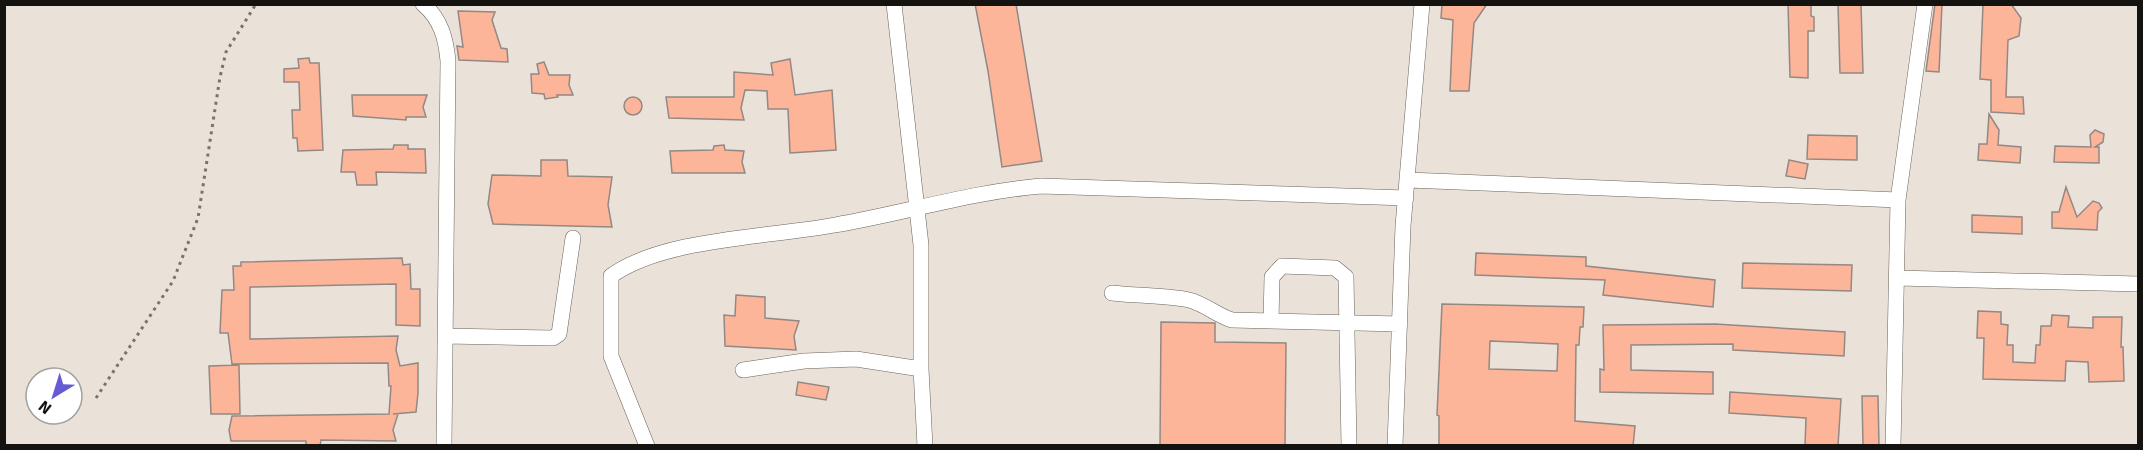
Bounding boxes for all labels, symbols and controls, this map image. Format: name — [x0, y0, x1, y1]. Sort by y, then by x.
north arrow — [24, 366, 84, 426]
text: N — [35, 396, 56, 418]

